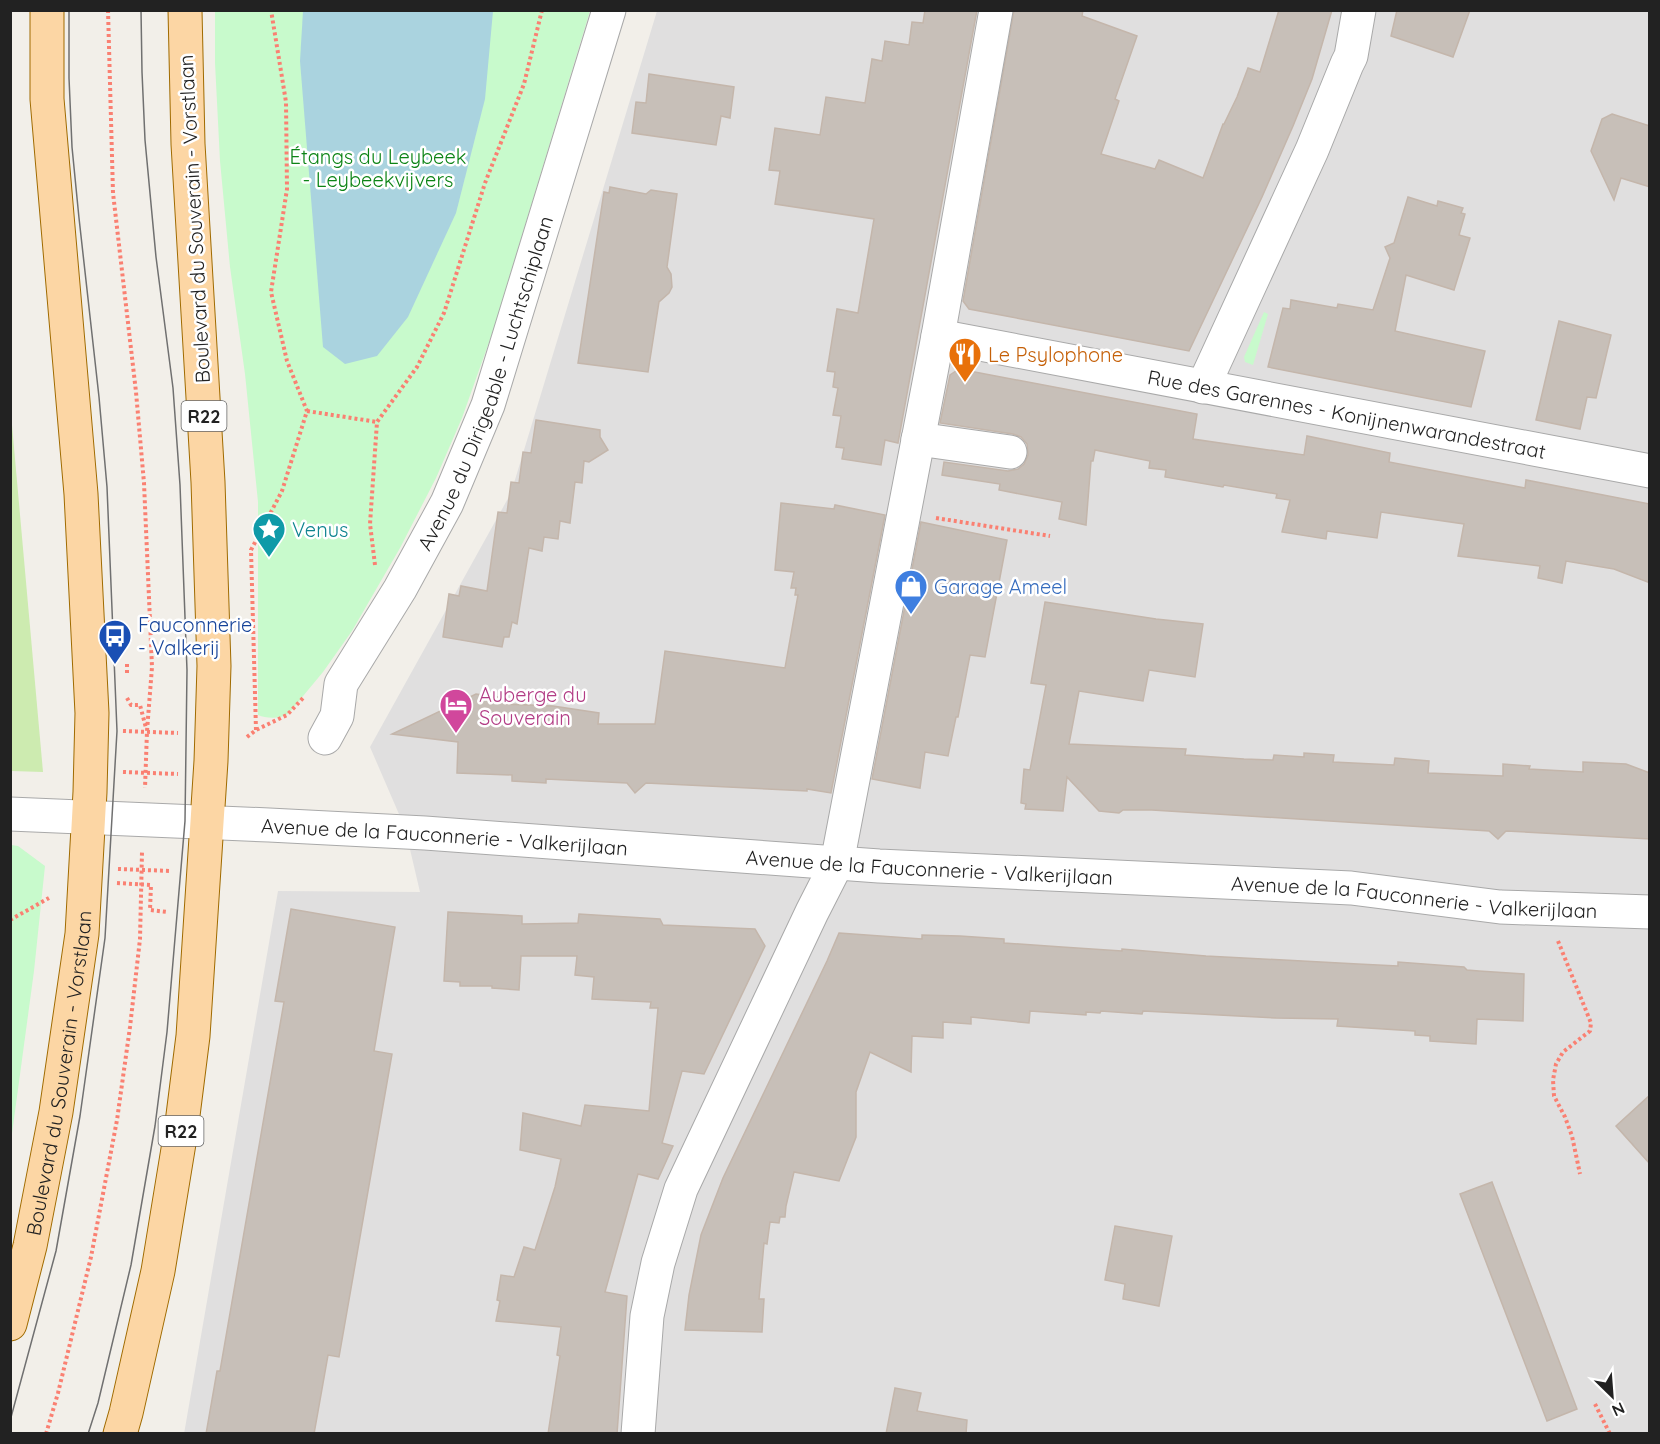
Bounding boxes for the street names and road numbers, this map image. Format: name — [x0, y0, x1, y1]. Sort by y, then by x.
street label: Boulevard du Souverain - Vorstlaan — [173, 54, 215, 384]
street label: Avenue du Dirigeable - Luchtschiplaan — [411, 213, 558, 554]
street label: Rue des Garennes - Konijnenwarandestraat — [1146, 364, 1548, 464]
road number: R22 — [182, 401, 226, 431]
street label: Avenue de la Fauconnerie - Valkerijlaan — [260, 812, 629, 860]
street label: Avenue de la Fauconnerie - Valkerijlaan — [745, 844, 1113, 889]
street label: Avenue de la Fauconnerie - Valkerijlaan — [1231, 870, 1598, 923]
street label: Boulevard du Souverain - Vorstlaan — [20, 910, 96, 1238]
road number: R22 — [158, 1116, 204, 1146]

